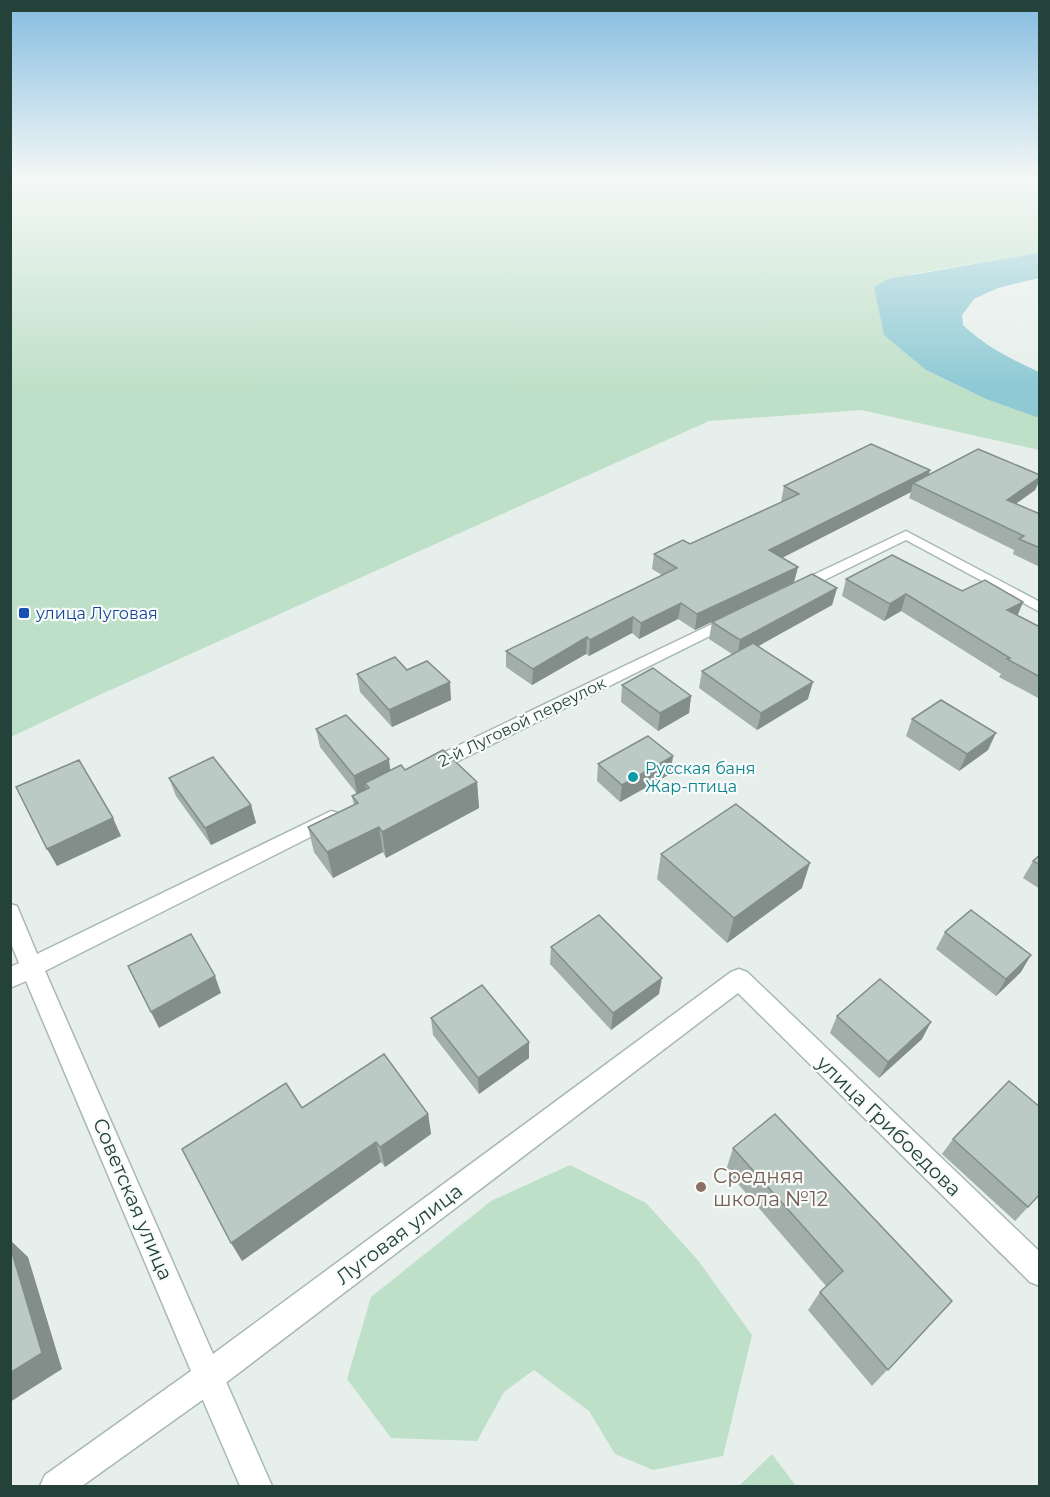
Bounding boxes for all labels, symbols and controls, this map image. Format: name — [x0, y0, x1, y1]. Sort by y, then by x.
place label: улица Луговая — [35, 604, 158, 623]
marker: улица Луговая — [17, 606, 31, 620]
street label: 2-й Луговой переулок — [435, 673, 609, 771]
place label: Русская баня Жар-птица — [645, 759, 755, 796]
marker: Русская баня Жар-птица — [626, 770, 640, 784]
street label: улица Грибоедова — [811, 1050, 966, 1201]
street label: Советская улица — [88, 1114, 178, 1284]
place label: Средняя школа №12 — [713, 1164, 828, 1211]
street label: Луговая улица — [331, 1179, 467, 1289]
marker: Средняя школа №12 — [694, 1180, 708, 1194]

